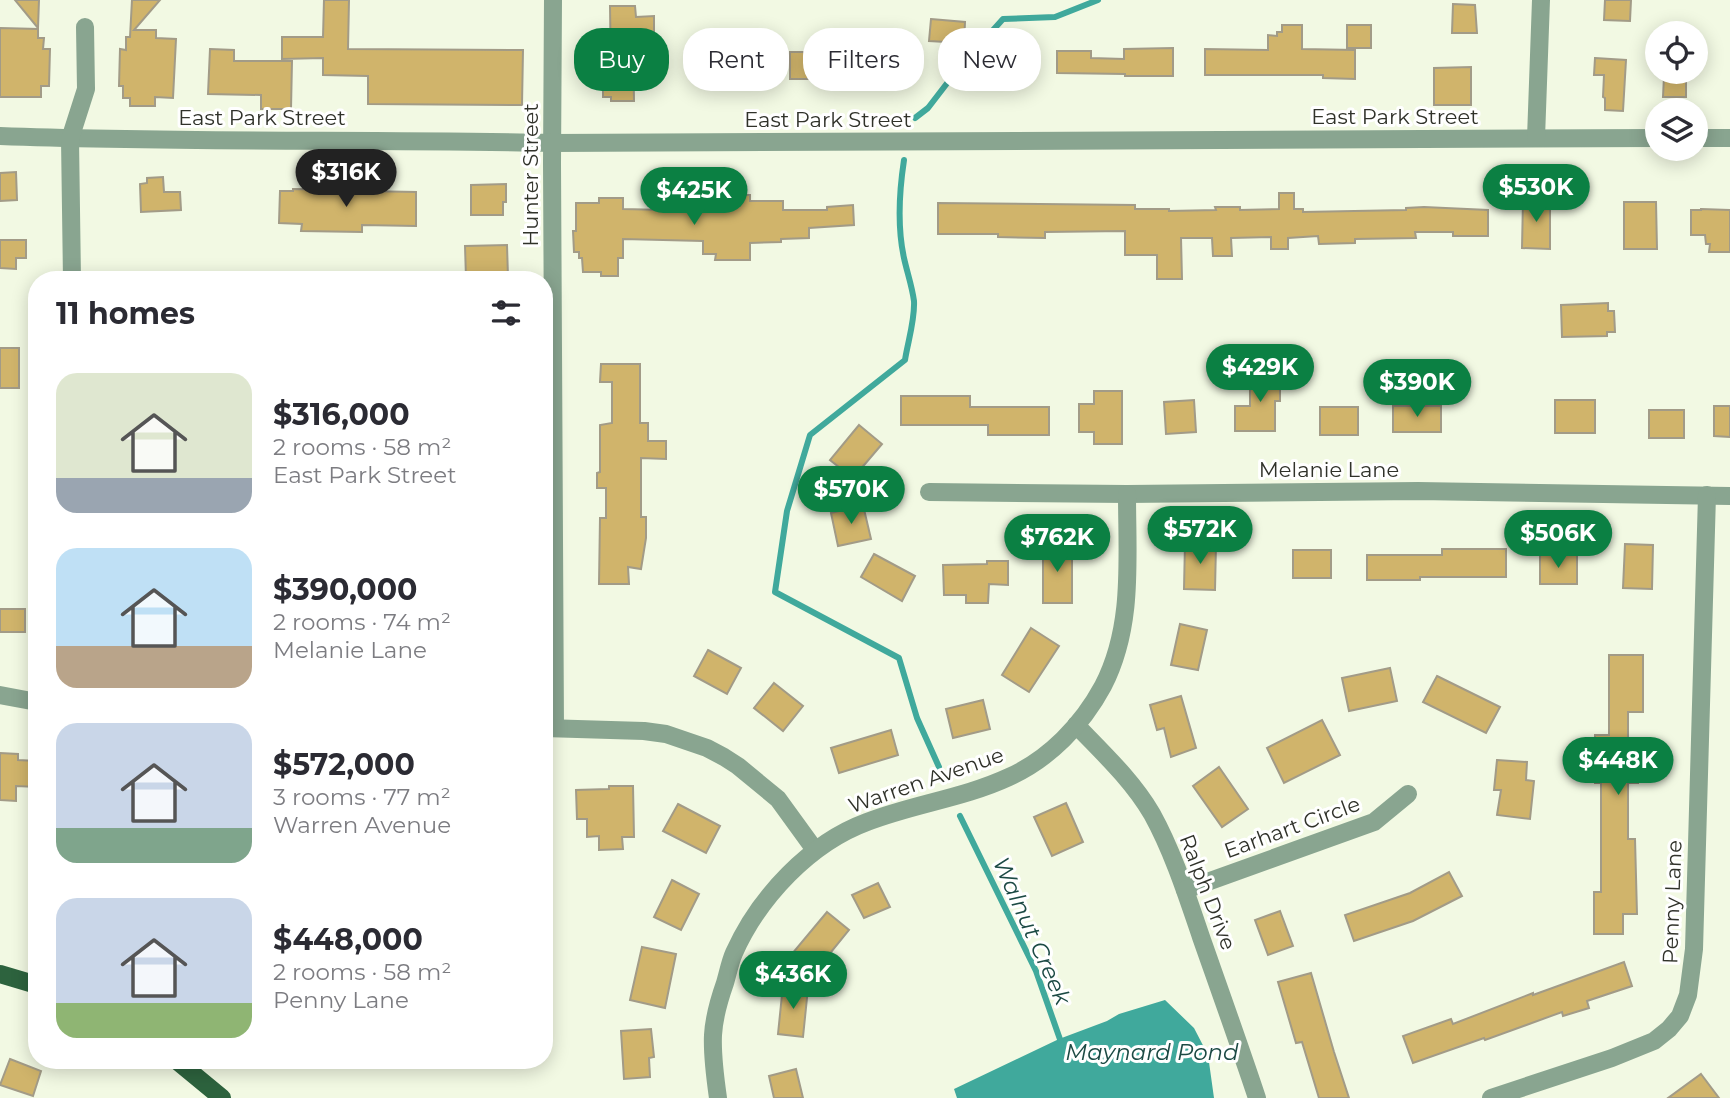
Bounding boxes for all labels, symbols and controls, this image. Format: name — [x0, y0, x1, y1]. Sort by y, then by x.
map controls — [1645, 21, 1708, 161]
button: locate — [1645, 21, 1708, 84]
chip: Buy — [574, 28, 669, 91]
chip: Rent — [683, 28, 789, 91]
chip: Filters — [803, 28, 924, 91]
chip: New — [938, 28, 1041, 91]
button: layers — [1645, 98, 1708, 161]
street label: Hunter Street — [518, 103, 543, 247]
street label: East Park Street — [1311, 104, 1479, 129]
street label: East Park Street — [178, 105, 346, 130]
street label: East Park Street — [744, 107, 912, 132]
pin: $316K — [297, 150, 395, 209]
text: $316K — [312, 158, 380, 186]
pin: $530K — [1487, 164, 1585, 224]
pin: $425K — [645, 168, 743, 227]
text: $530K — [1499, 173, 1573, 201]
text: $425K — [656, 176, 732, 204]
icon: filters — [487, 294, 525, 332]
text: 11 homes — [56, 295, 195, 332]
pin: $429K — [1211, 344, 1309, 404]
text: $429K — [1222, 353, 1298, 381]
pin: $390K — [1368, 360, 1466, 419]
text: $390K — [1379, 368, 1455, 396]
text: $316,000 — [273, 396, 410, 433]
icon: home — [112, 401, 196, 485]
text: 2 rooms · 58 m² — [273, 433, 451, 461]
street label: Melanie Lane — [1259, 457, 1399, 482]
text: East Park Street — [273, 461, 456, 489]
pin: $570K — [802, 466, 900, 526]
text: $570K — [814, 475, 888, 503]
pin: $572K — [1151, 506, 1249, 566]
pin: $506K — [1509, 510, 1607, 570]
pin: $762K — [1008, 514, 1106, 574]
text: $572K — [1164, 515, 1236, 543]
text: $506K — [1520, 519, 1596, 547]
text: $762K — [1020, 523, 1094, 551]
text: $390,000 — [273, 571, 417, 608]
icon: home — [112, 576, 196, 660]
text: 2 rooms · 74 m² — [273, 608, 451, 636]
text: Melanie Lane — [273, 636, 427, 664]
pin: $448K — [1569, 738, 1667, 797]
street label: Warren Avenue — [845, 742, 1007, 818]
text: $572,000 — [273, 746, 415, 783]
text: $448K — [1578, 746, 1658, 774]
icon: home — [112, 751, 196, 835]
text: 3 rooms · 77 m² — [273, 783, 451, 811]
street label: Earhart Circle — [1221, 791, 1363, 863]
text: Warren Avenue — [273, 811, 451, 839]
street label: Ralph Drive — [1174, 831, 1242, 953]
street label: Penny Lane — [1657, 840, 1687, 964]
water label: Walnut Creek — [987, 853, 1078, 1010]
text: $448,000 — [273, 921, 423, 958]
icon: home — [112, 926, 196, 1010]
pin: $436K — [744, 951, 842, 1011]
text: 2 rooms · 58 m² — [273, 958, 451, 986]
text: $436K — [755, 960, 831, 988]
text: Penny Lane — [273, 986, 409, 1014]
water label: Maynard Pond — [1065, 1038, 1239, 1066]

